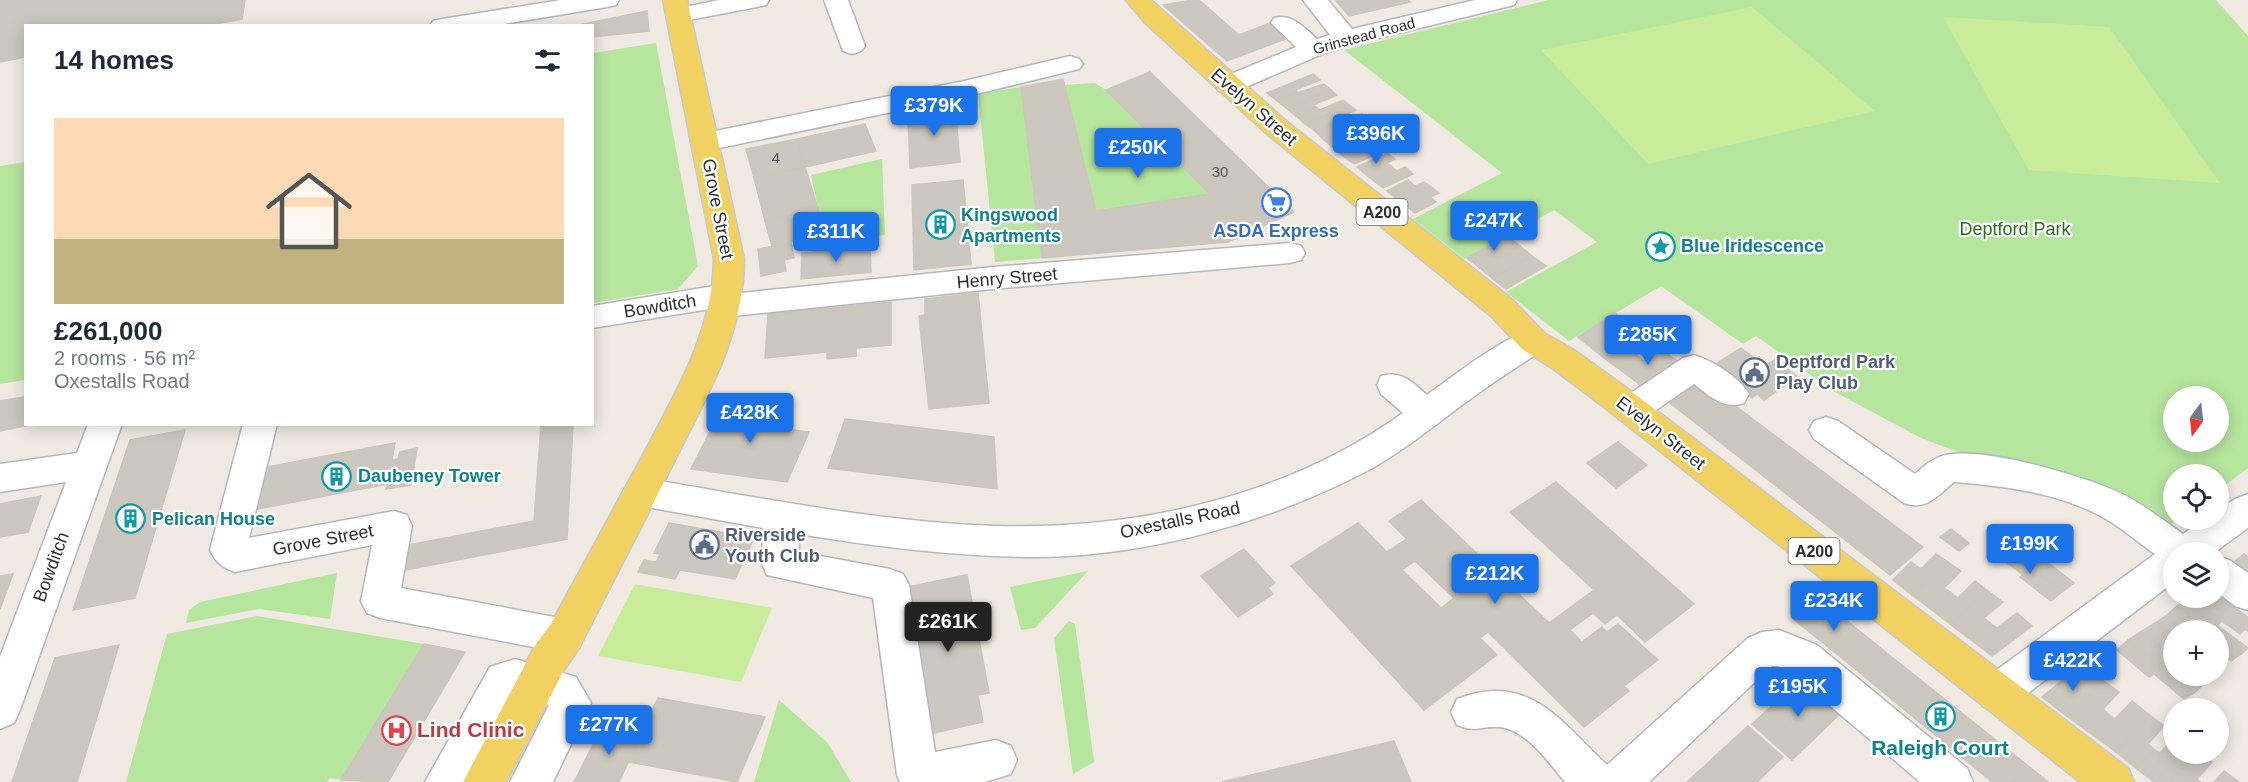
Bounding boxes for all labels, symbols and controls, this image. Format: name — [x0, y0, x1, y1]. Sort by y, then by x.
street label: Grinstead Road — [1311, 14, 1417, 57]
icon: filters — [531, 44, 564, 77]
text: 14 homes — [54, 45, 174, 75]
street label: Evelyn Street — [1207, 64, 1301, 150]
pin: £379K — [892, 86, 976, 137]
text: £379K — [905, 94, 963, 116]
pin: £396K — [1334, 114, 1418, 165]
text: £396K — [1347, 122, 1405, 144]
pin: £250K — [1096, 128, 1180, 179]
text: £250K — [1109, 136, 1167, 158]
house number: 4 — [772, 149, 780, 166]
icon: home — [255, 157, 363, 265]
street label: Grove Street — [698, 157, 738, 261]
house number: 30 — [1212, 163, 1228, 180]
supermarket icon: ASDA Express — [1260, 186, 1292, 218]
road number: A200 — [1356, 199, 1408, 225]
pin: £247K — [1452, 201, 1536, 252]
place label: Kingswood Apartments — [961, 205, 1061, 246]
building icon: Kingswood Apartments — [924, 209, 956, 241]
text: £247K — [1465, 209, 1523, 231]
pin: £311K — [794, 212, 878, 263]
park label: Deptford Park — [1959, 219, 2072, 239]
text: £311K — [807, 220, 865, 242]
place label: ASDA Express — [1213, 221, 1339, 241]
place icon: Blue Iridescence — [1644, 230, 1676, 262]
place label: Blue Iridescence — [1681, 236, 1824, 256]
street label: Henry Street — [956, 264, 1058, 292]
street label: Bowditch — [622, 290, 698, 322]
pin: £285K — [1606, 315, 1690, 366]
text: £261,000 — [54, 316, 162, 346]
text: £285K — [1619, 323, 1677, 345]
text: 2 rooms · 56 m² — [54, 347, 195, 369]
place label: Deptford Park Play Club — [1776, 352, 1896, 393]
public building icon: Deptford Park Play Club — [1739, 356, 1771, 388]
text: Oxestalls Road — [54, 370, 190, 392]
north arrow — [2163, 386, 2229, 452]
map controls — [2163, 386, 2229, 764]
street label: Evelyn Street — [1613, 392, 1709, 474]
pin: £428K — [708, 393, 792, 444]
text: £428K — [721, 401, 779, 423]
building icon: Daubeney Tower — [321, 460, 353, 492]
button: locate — [2163, 464, 2229, 530]
place label: Daubeney Tower — [358, 466, 501, 486]
street label: Oxestalls Road — [1118, 498, 1242, 542]
building icon: Pelican House — [115, 503, 147, 535]
place label: Pelican House — [152, 509, 275, 529]
street label: Grove Street — [271, 520, 375, 560]
pin: £199K — [1988, 524, 2072, 575]
place label: Riverside Youth Club — [725, 525, 820, 566]
street label: Bowditch — [29, 529, 73, 605]
public building icon: Riverside Youth Club — [688, 529, 720, 561]
text: £199K — [2001, 532, 2059, 554]
road number: A200 — [1788, 538, 1840, 564]
button: layers — [2163, 542, 2229, 608]
pin: £212K — [1453, 554, 1537, 605]
text: £212K — [1466, 562, 1524, 584]
pin: £234K — [1792, 581, 1876, 632]
text: £234K — [1805, 589, 1863, 611]
pin: £261K — [906, 602, 990, 653]
text: £261K — [919, 610, 977, 632]
button: + — [2163, 620, 2229, 686]
pin: £422K — [2031, 641, 2115, 692]
text: £422K — [2044, 649, 2102, 671]
pin: £195K — [1756, 667, 1840, 718]
text: £195K — [1769, 675, 1827, 697]
button: − — [2163, 698, 2229, 764]
building icon: Raleigh Court — [1924, 701, 1956, 733]
pin: £277K — [567, 705, 651, 756]
text: £277K — [580, 713, 638, 735]
hospital icon: Lind Clinic — [380, 714, 412, 746]
place label: Lind Clinic — [417, 718, 525, 741]
place label: Raleigh Court — [1871, 736, 2009, 759]

